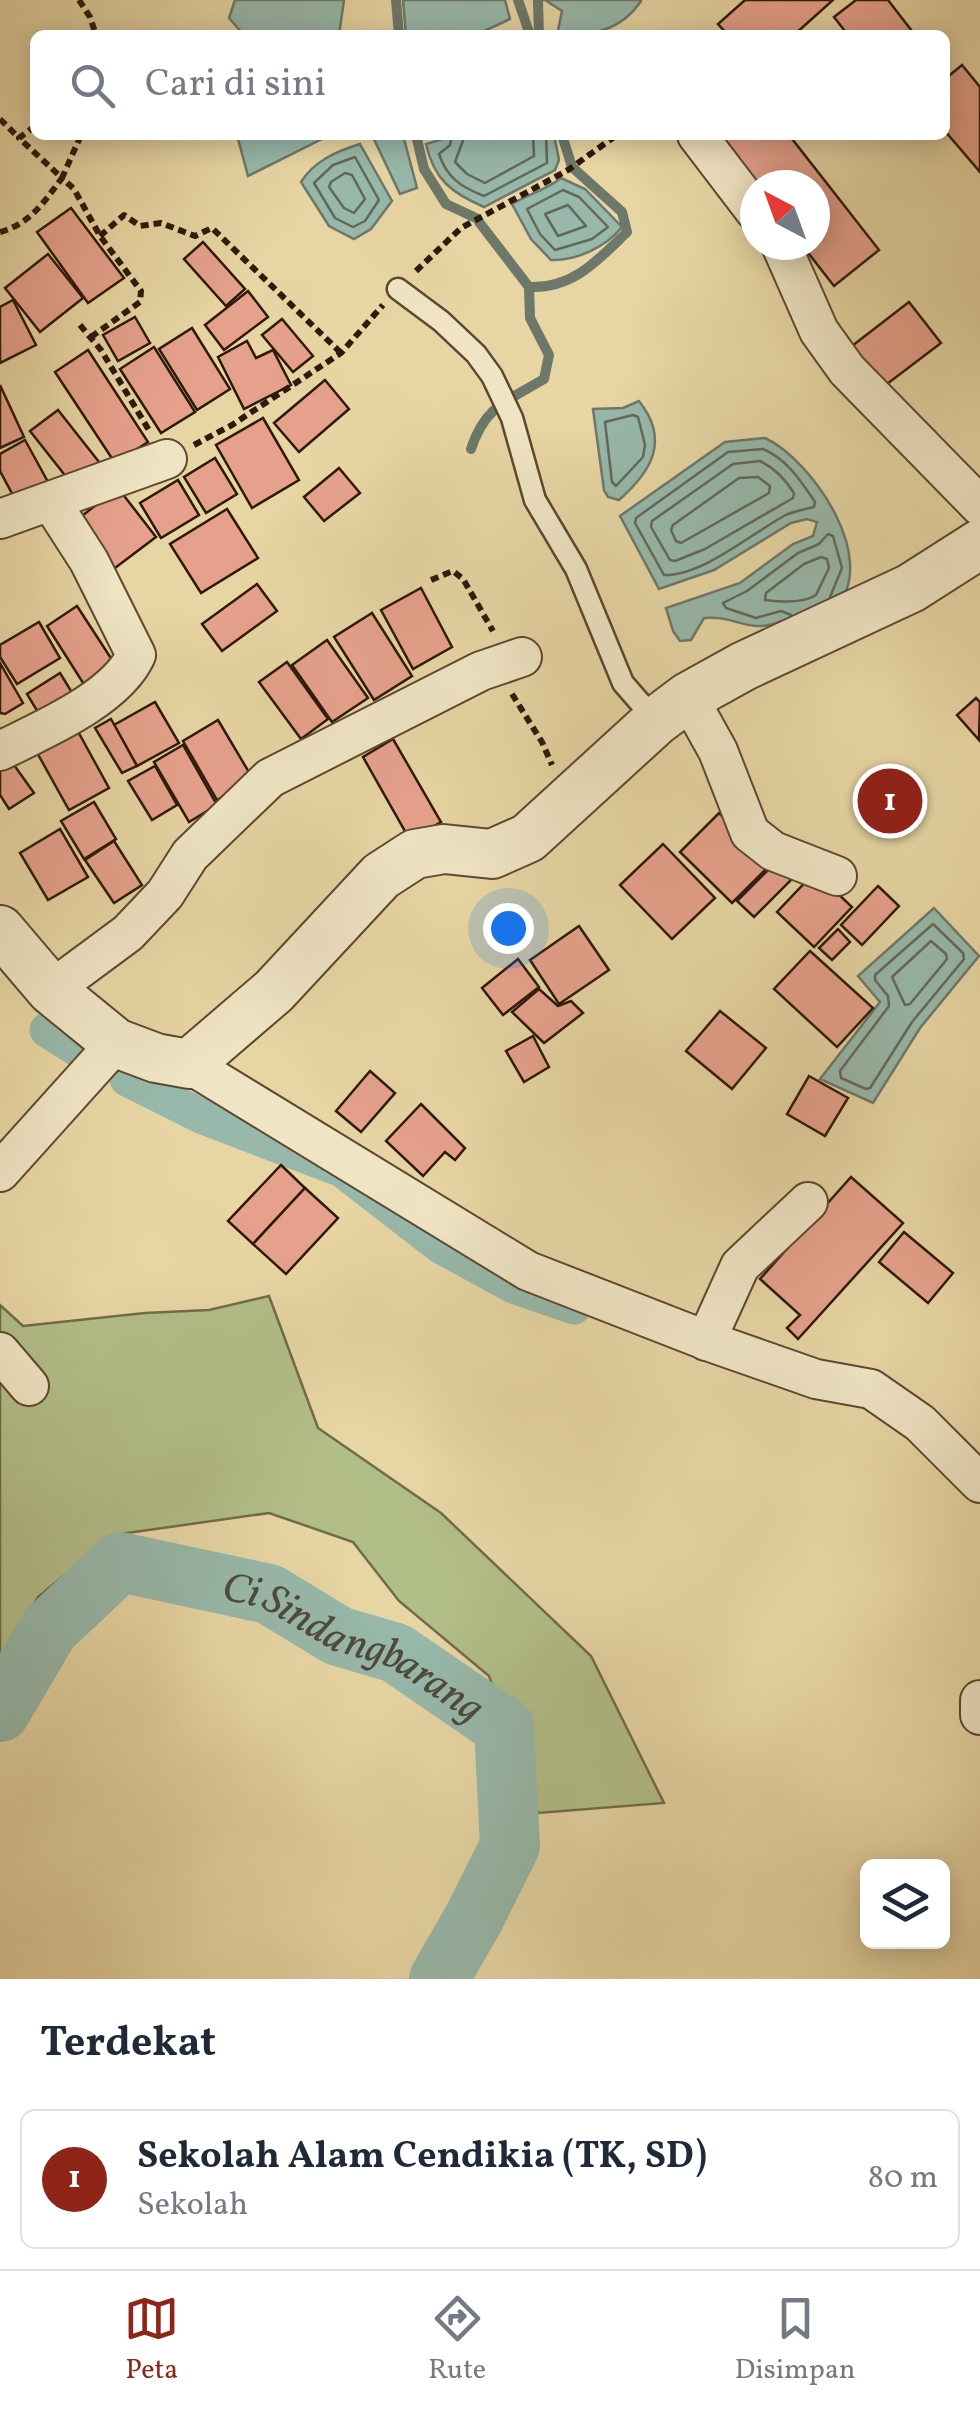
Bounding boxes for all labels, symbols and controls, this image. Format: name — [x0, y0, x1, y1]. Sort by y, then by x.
search box — [30, 30, 950, 140]
icon: search — [65, 58, 120, 113]
text: Cari di sini — [145, 59, 326, 112]
north arrow — [740, 170, 830, 260]
pin: 1 — [858, 764, 922, 838]
your location — [483, 903, 534, 954]
water label: Ci Sindangbarang — [217, 1560, 495, 1739]
map controls — [860, 1859, 950, 1949]
button: layers — [860, 1859, 950, 1949]
text: Terdekat — [40, 2015, 216, 2074]
text: Sekolah Alam Cendikia (TK, SD) — [137, 2131, 707, 2184]
text: 1 — [68, 2157, 81, 2201]
text: 80 m — [868, 2157, 938, 2201]
text: Sekolah — [137, 2184, 248, 2228]
tab: Peta — [124, 2291, 179, 2390]
tab: Rute — [428, 2291, 486, 2390]
tab: Disimpan — [735, 2291, 856, 2390]

